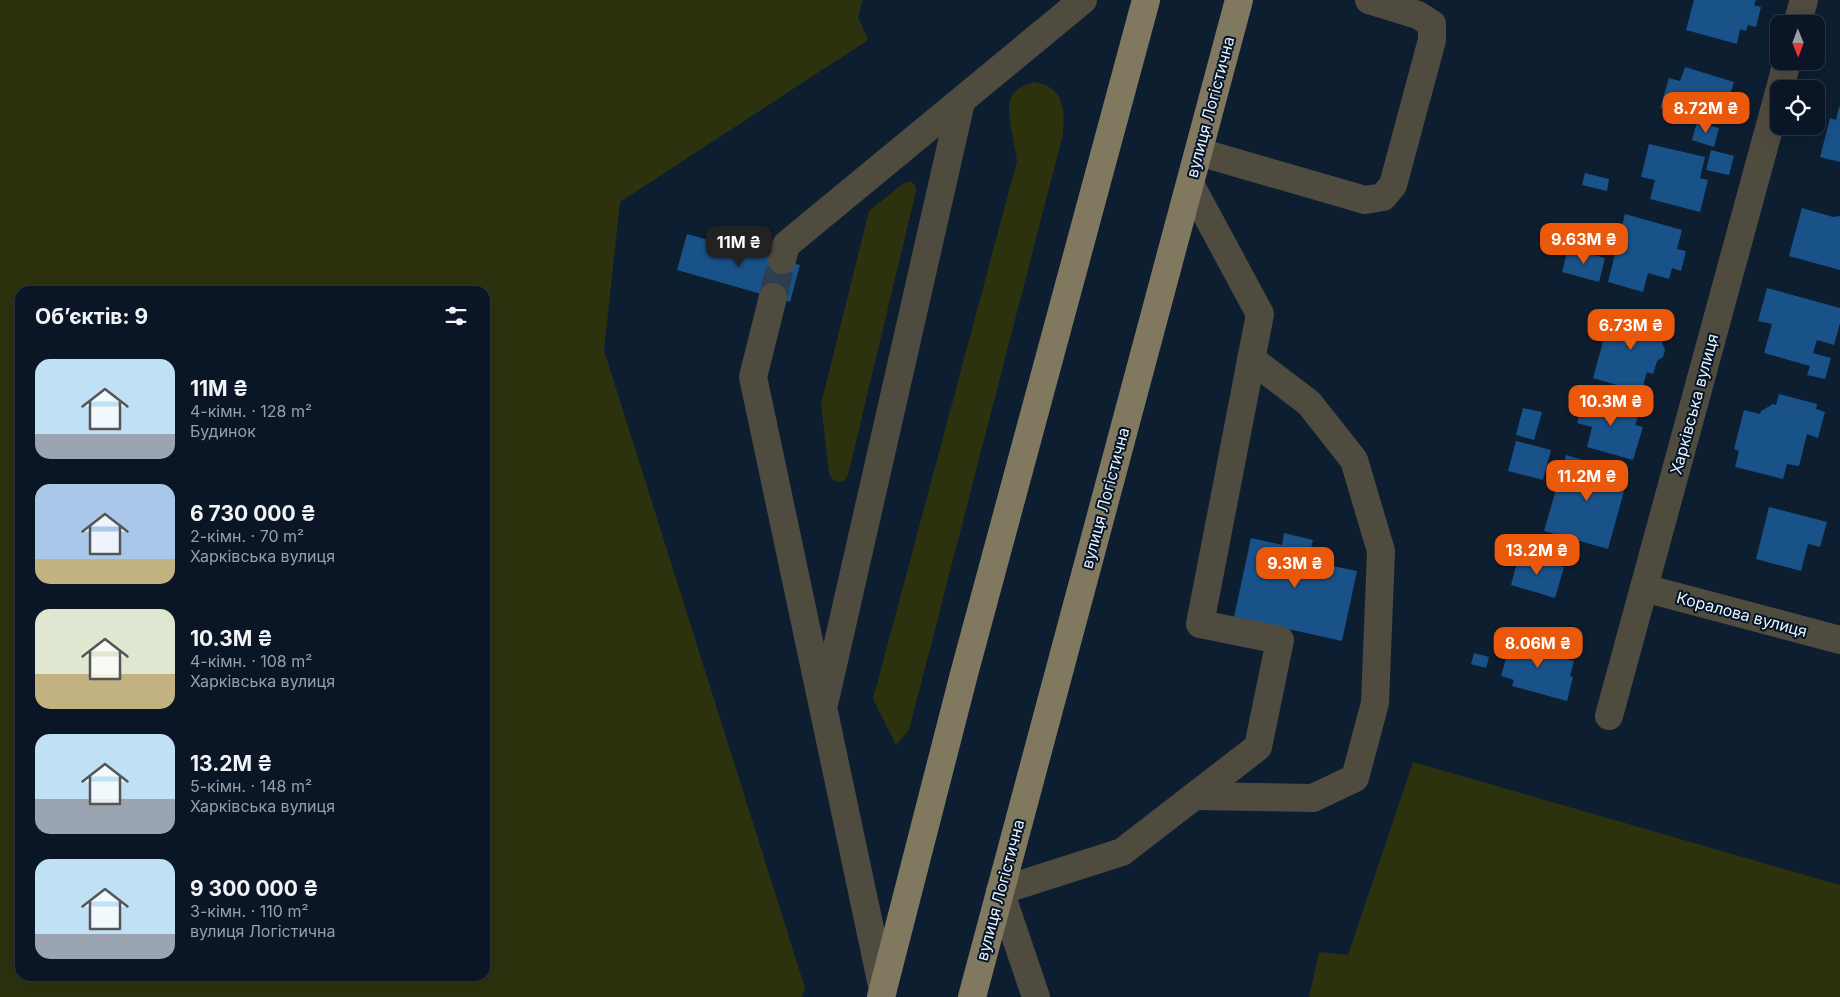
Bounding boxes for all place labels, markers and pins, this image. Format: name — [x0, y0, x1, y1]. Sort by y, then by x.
pin: 8.72M ₴ — [1660, 92, 1752, 134]
pin: 9.63M ₴ — [1538, 222, 1630, 265]
pin: 11M ₴ — [704, 226, 774, 268]
pin: 6.73M ₴ — [1585, 308, 1677, 351]
pin: 10.3M ₴ — [1565, 384, 1657, 427]
pin: 11.2M ₴ — [1541, 460, 1633, 502]
pin: 13.2M ₴ — [1491, 534, 1583, 576]
pin: 9.3M ₴ — [1254, 546, 1336, 589]
pin: 8.06M ₴ — [1492, 626, 1584, 669]

